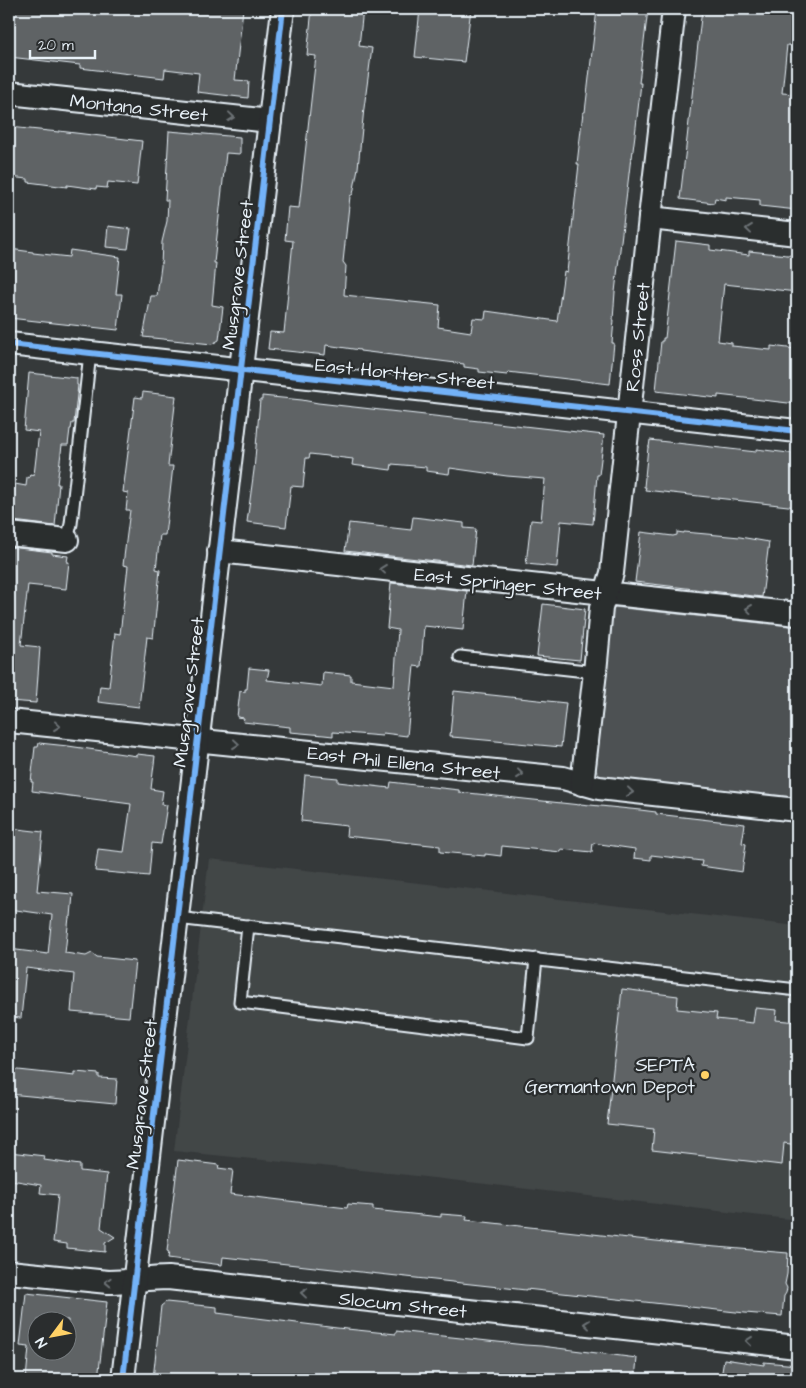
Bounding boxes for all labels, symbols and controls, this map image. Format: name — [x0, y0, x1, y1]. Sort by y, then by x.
scale bar — [30, 28, 95, 60]
text: 20 m — [38, 35, 74, 56]
street label: Montana Street — [68, 88, 210, 129]
one-way arrow — [227, 111, 235, 122]
street label: Musgrave Street — [216, 198, 262, 352]
one-way arrow — [744, 224, 752, 235]
street label: Ross Street — [619, 281, 658, 393]
street label: East Hortter Street — [314, 352, 496, 397]
street label: East Springer Street — [413, 561, 603, 609]
one-way arrow — [379, 564, 387, 575]
one-way arrow — [745, 604, 753, 615]
street label: Musgrave Street — [167, 615, 213, 769]
one-way arrow — [54, 720, 62, 731]
one-way arrow — [233, 739, 241, 750]
street label: East Phil Ellena Street — [306, 740, 502, 787]
one-way arrow — [516, 768, 524, 779]
one-way arrow — [626, 786, 634, 797]
street label: Musgrave Street — [120, 1017, 166, 1171]
place label: SEPTA Germantown Depot — [525, 1052, 695, 1101]
marker: SEPTA Germantown Depot — [699, 1069, 711, 1081]
one-way arrow — [103, 1276, 111, 1287]
street label: Slocum Street — [337, 1285, 468, 1326]
one-way arrow — [300, 1288, 308, 1299]
north arrow — [28, 1310, 78, 1360]
one-way arrow — [583, 1319, 591, 1330]
text: N — [31, 1333, 53, 1351]
one-way arrow — [744, 1336, 752, 1347]

